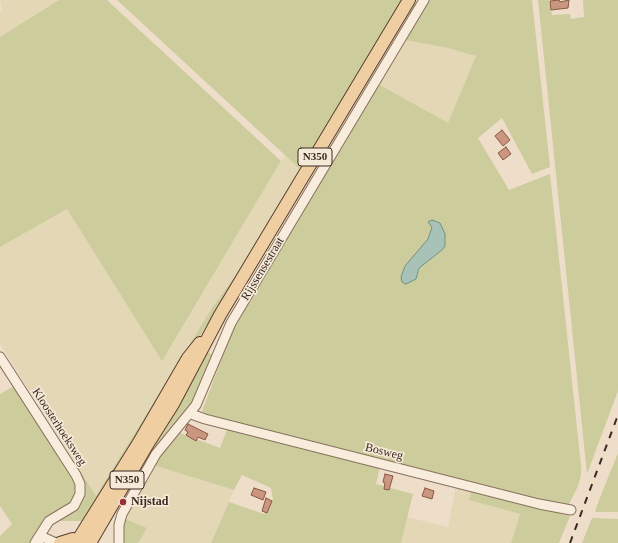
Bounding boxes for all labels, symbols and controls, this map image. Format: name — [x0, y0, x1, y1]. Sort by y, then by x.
road number: N350 — [298, 148, 332, 166]
street label: Rijssensestraat — [238, 235, 288, 303]
street label: Kloosterhoeksweg — [29, 386, 89, 468]
street label: Bosweg — [363, 440, 405, 464]
road number: N350 — [110, 471, 144, 489]
place label: Nijstad — [131, 495, 168, 509]
marker: Nijstad — [118, 497, 128, 507]

